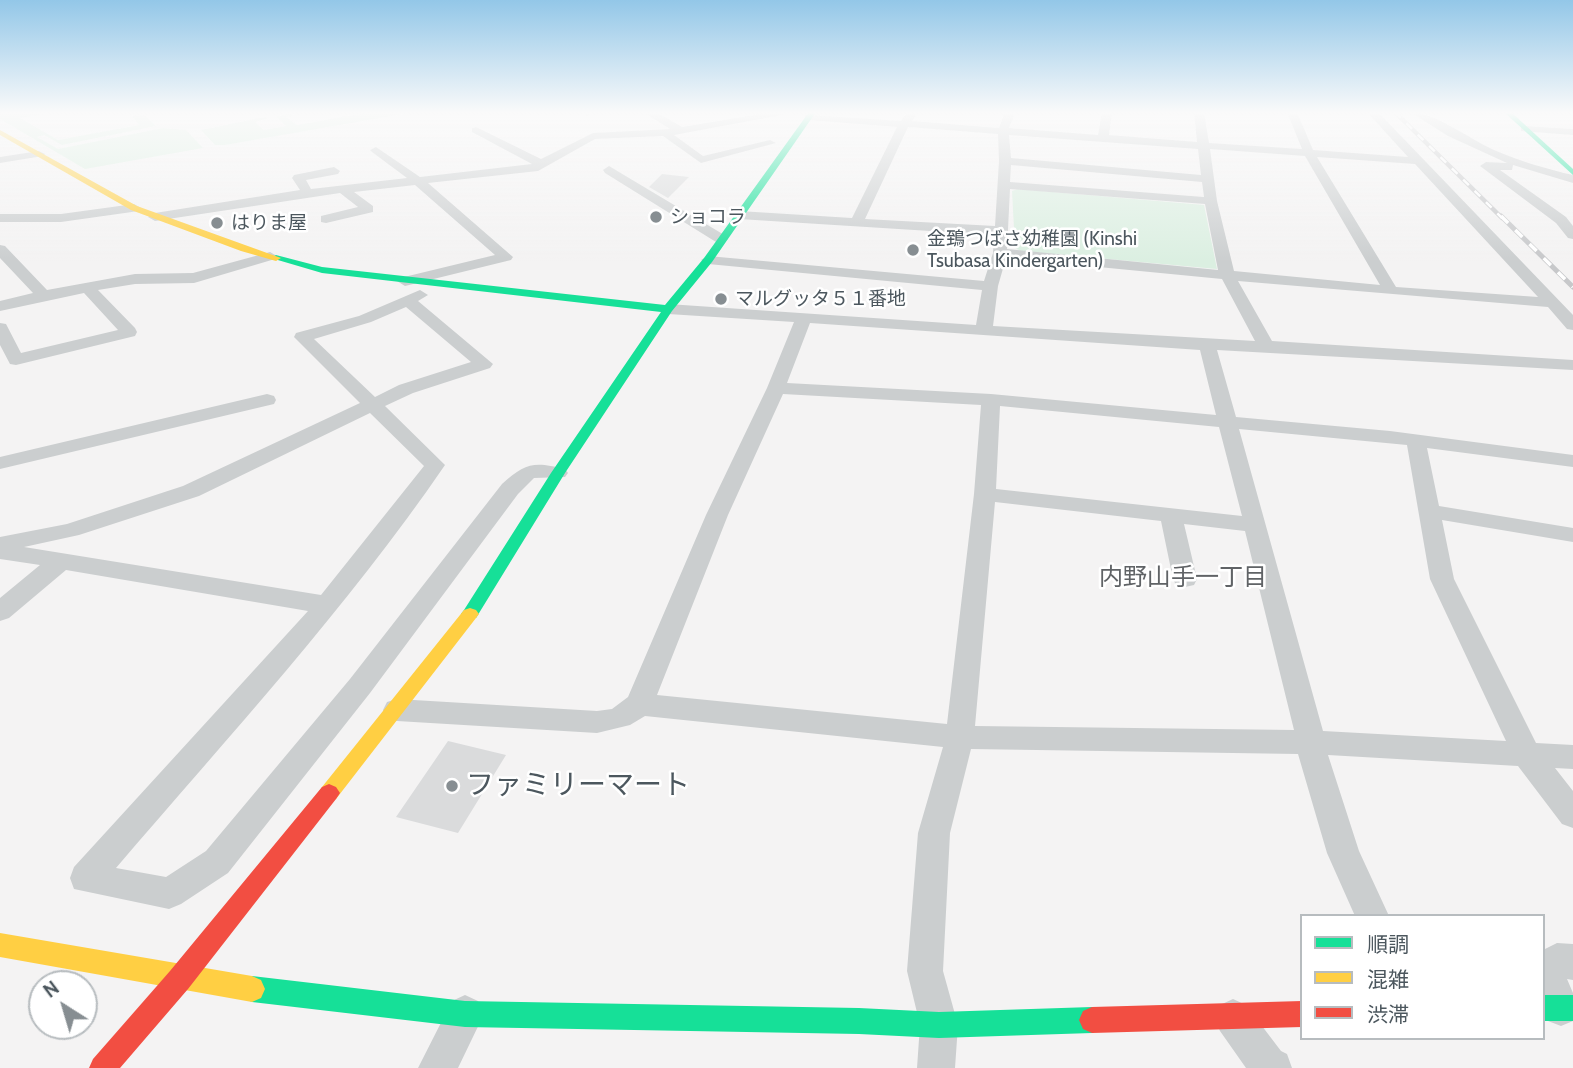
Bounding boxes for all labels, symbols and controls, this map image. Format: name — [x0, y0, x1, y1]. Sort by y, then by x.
place label: ショコラ — [670, 206, 746, 228]
marker: ショコラ — [648, 209, 664, 225]
place label: はりま屋 — [231, 212, 307, 234]
marker: はりま屋 — [209, 215, 225, 231]
place label: 金鵄つばさ幼稚園 (Kinshi Tsubasa Kindergarten) — [927, 228, 1137, 272]
marker: 金鵄つばさ幼稚園 (Kinshi Tsubasa Kindergarten) — [905, 242, 921, 258]
place label: マルグッタ５１番地 — [735, 288, 906, 310]
marker: マルグッタ５１番地 — [713, 291, 729, 307]
district label: 内野山手一丁目 — [1099, 564, 1267, 592]
place label: ファミリーマート — [466, 769, 690, 803]
marker: ファミリーマート — [444, 778, 460, 794]
legend — [1300, 914, 1545, 1040]
text: 順調 — [1367, 932, 1409, 957]
text: 混雑 — [1367, 967, 1409, 992]
north arrow — [28, 970, 98, 1040]
text: N — [39, 976, 64, 1003]
text: 渋滞 — [1367, 1002, 1409, 1027]

